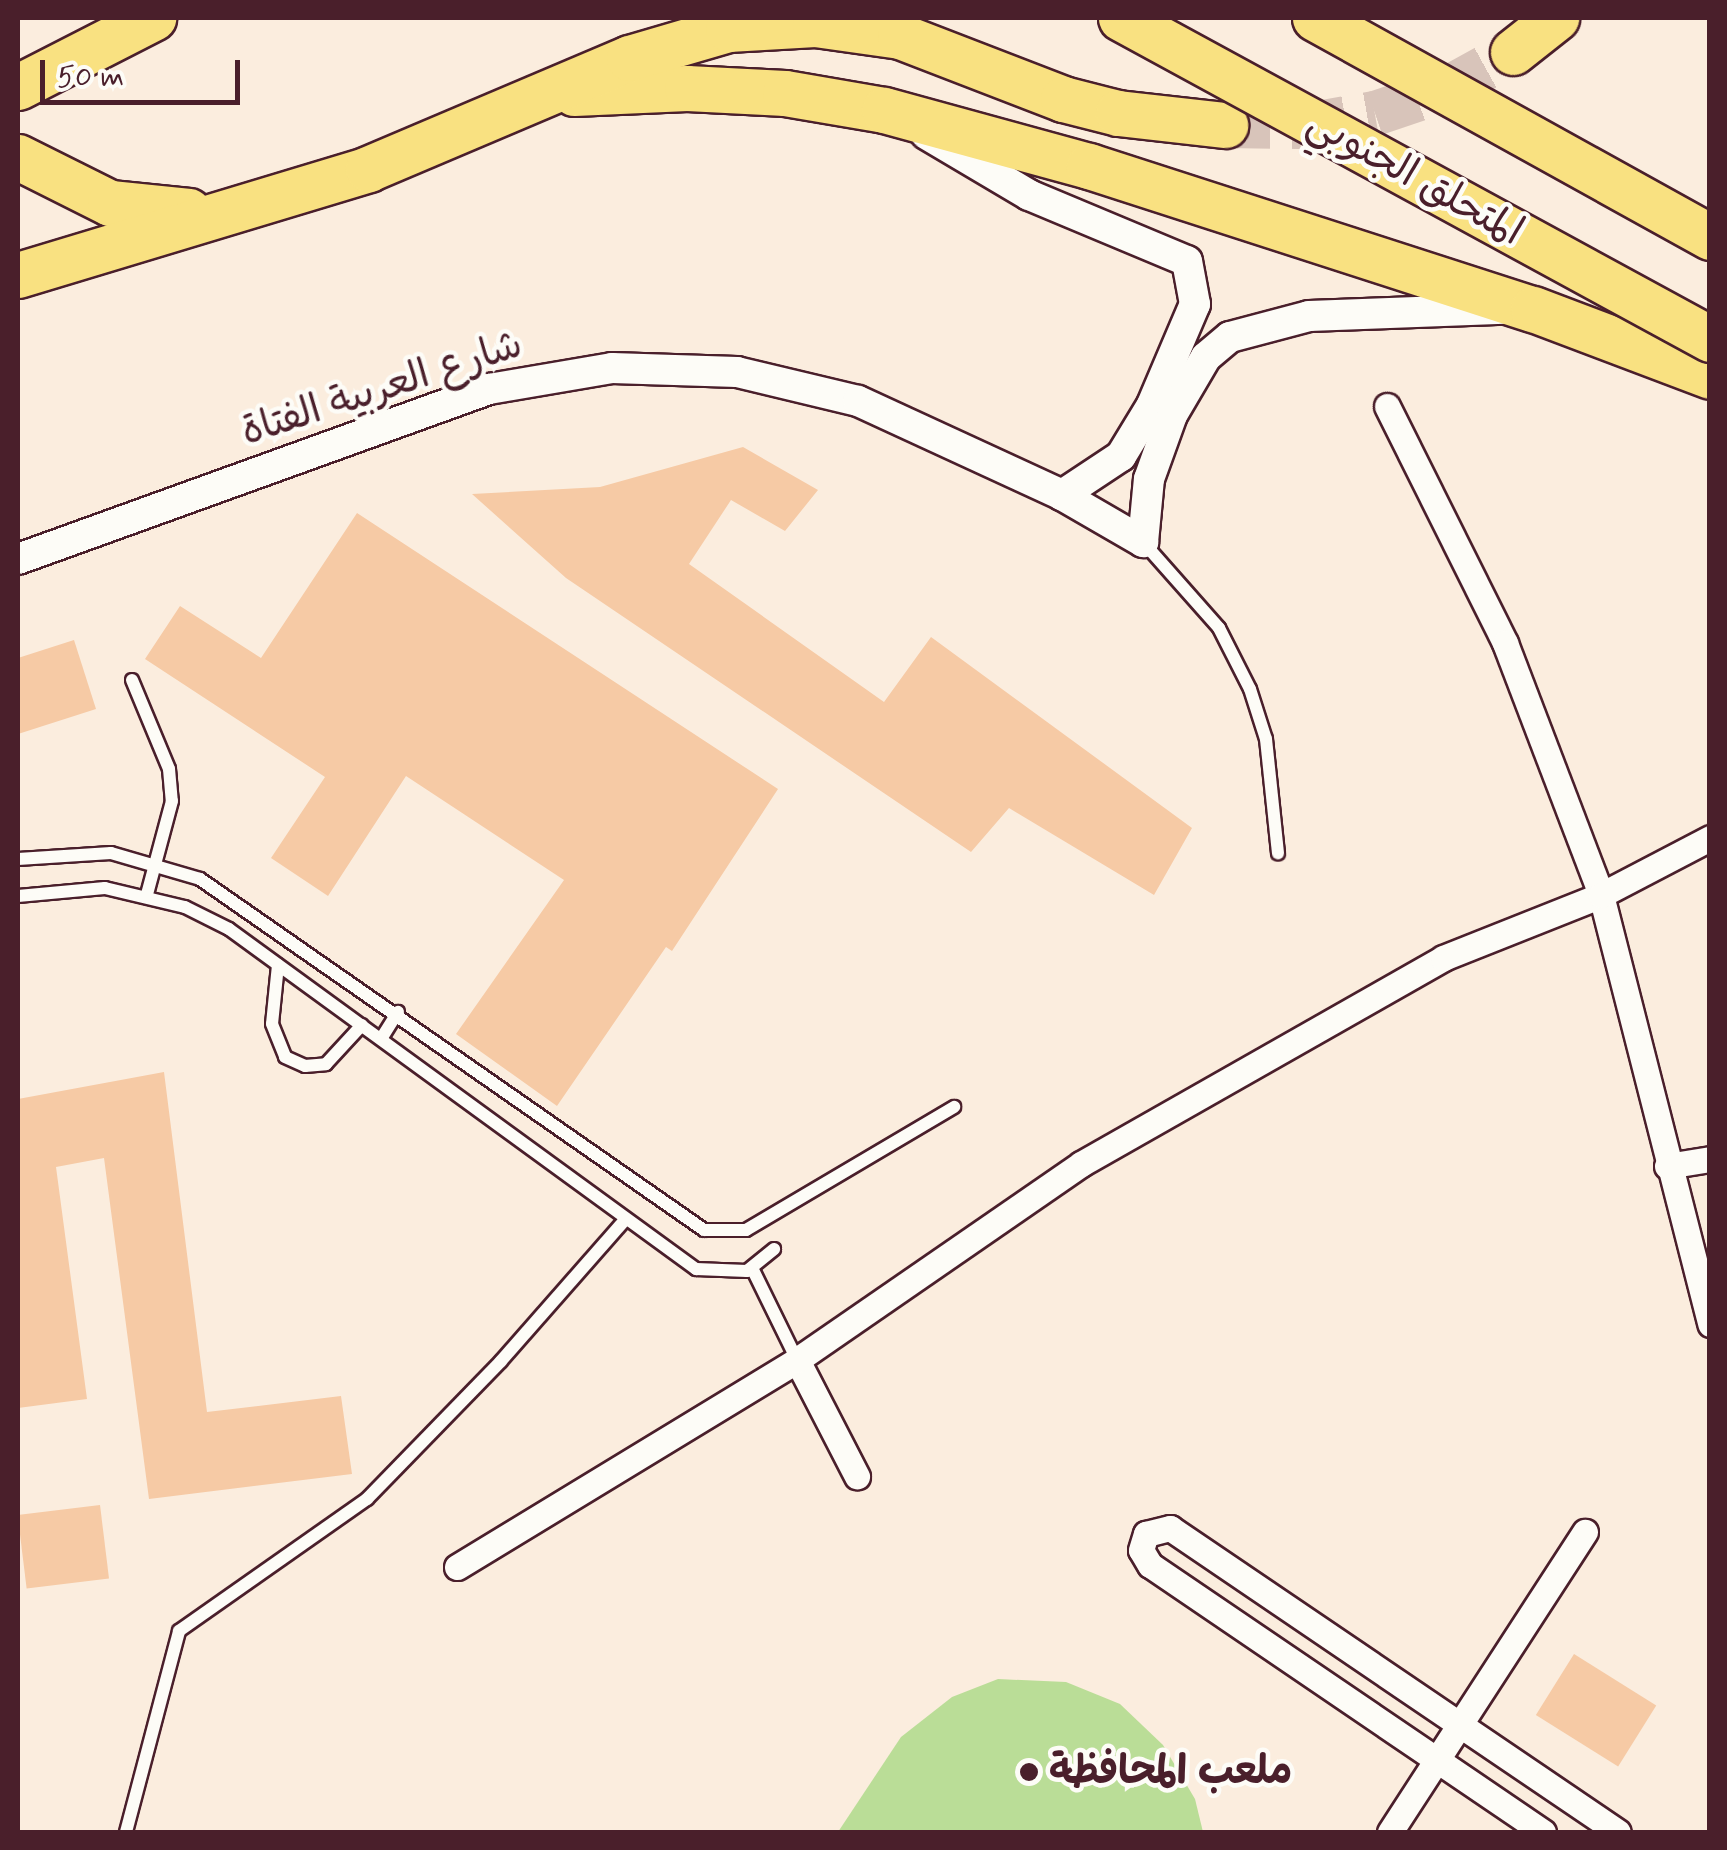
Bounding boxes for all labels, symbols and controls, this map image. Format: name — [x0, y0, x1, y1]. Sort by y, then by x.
scale bar — [45, 40, 245, 102]
text: 50 m — [57, 58, 124, 97]
street label: المتحلق الجنوبي — [1299, 99, 1531, 257]
street label: شارع العربية الفتاة — [236, 321, 528, 457]
place label: ملعب المحافظة — [1049, 1748, 1292, 1796]
marker: ملعب المحافظة — [1018, 1761, 1040, 1783]

